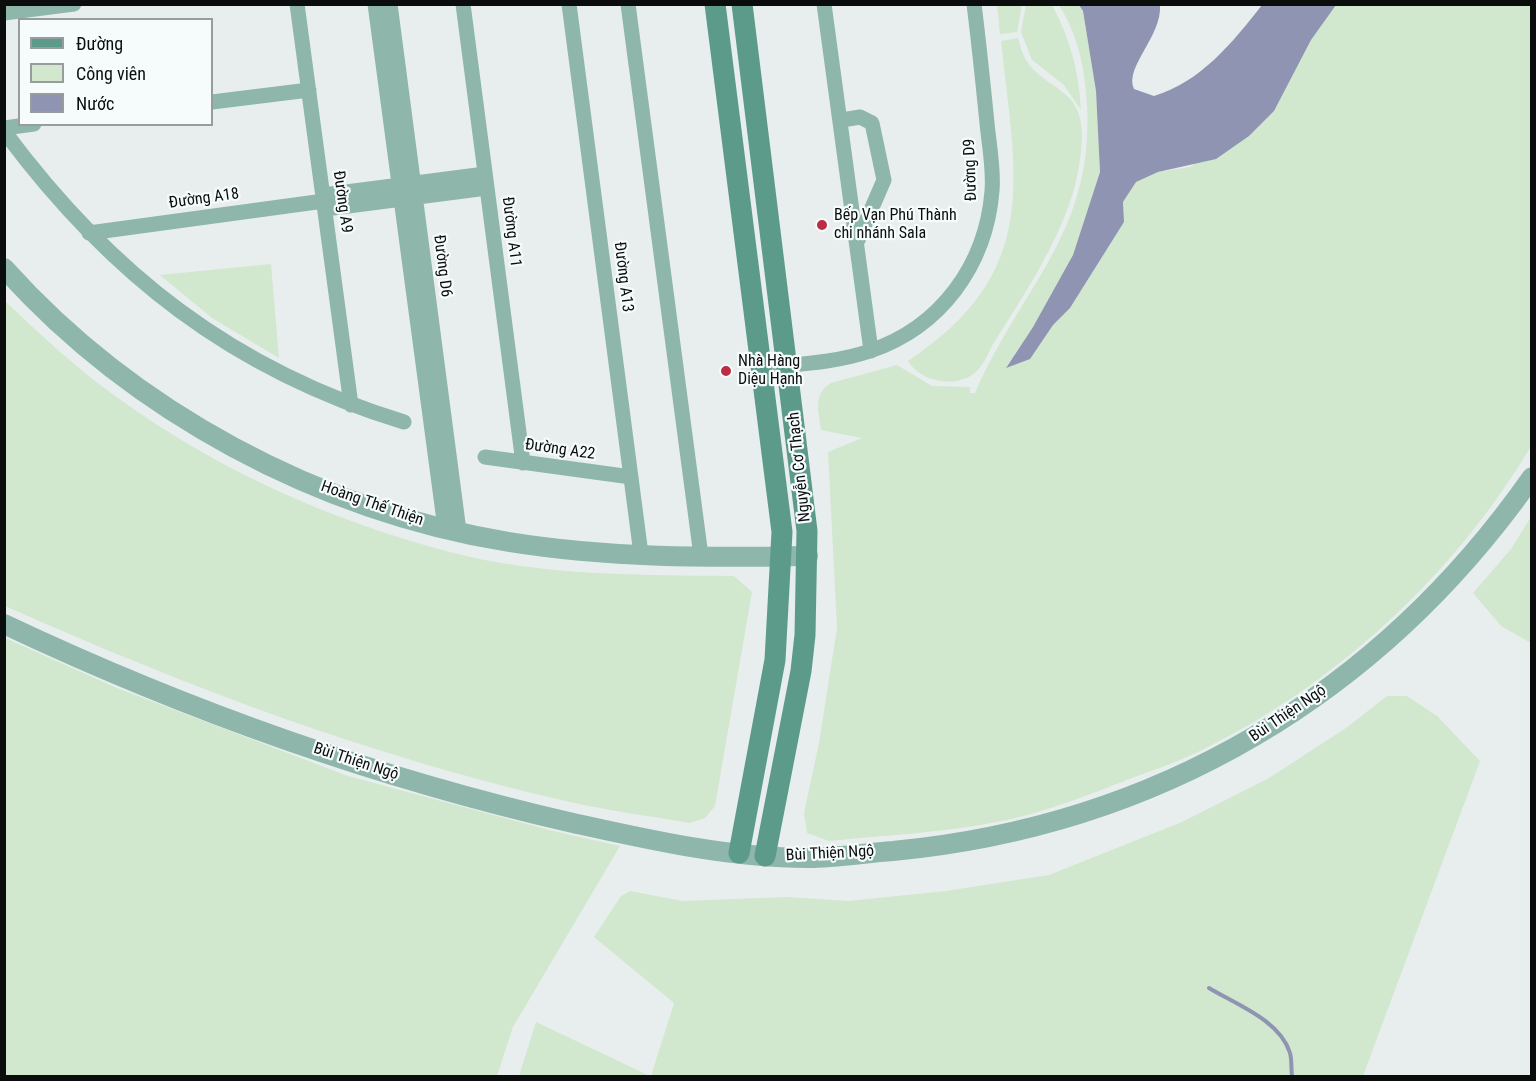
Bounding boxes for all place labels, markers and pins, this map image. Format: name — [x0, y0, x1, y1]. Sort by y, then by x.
place label: Bếp Vạn Phú Thành chi nhánh Sala — [834, 206, 957, 244]
marker: Bếp Vạn Phú Thành chi nhánh Sala — [815, 218, 829, 232]
place label: Nhà Hàng Diệu Hạnh — [738, 352, 803, 390]
marker: Nhà Hàng Diệu Hạnh — [719, 364, 733, 378]

